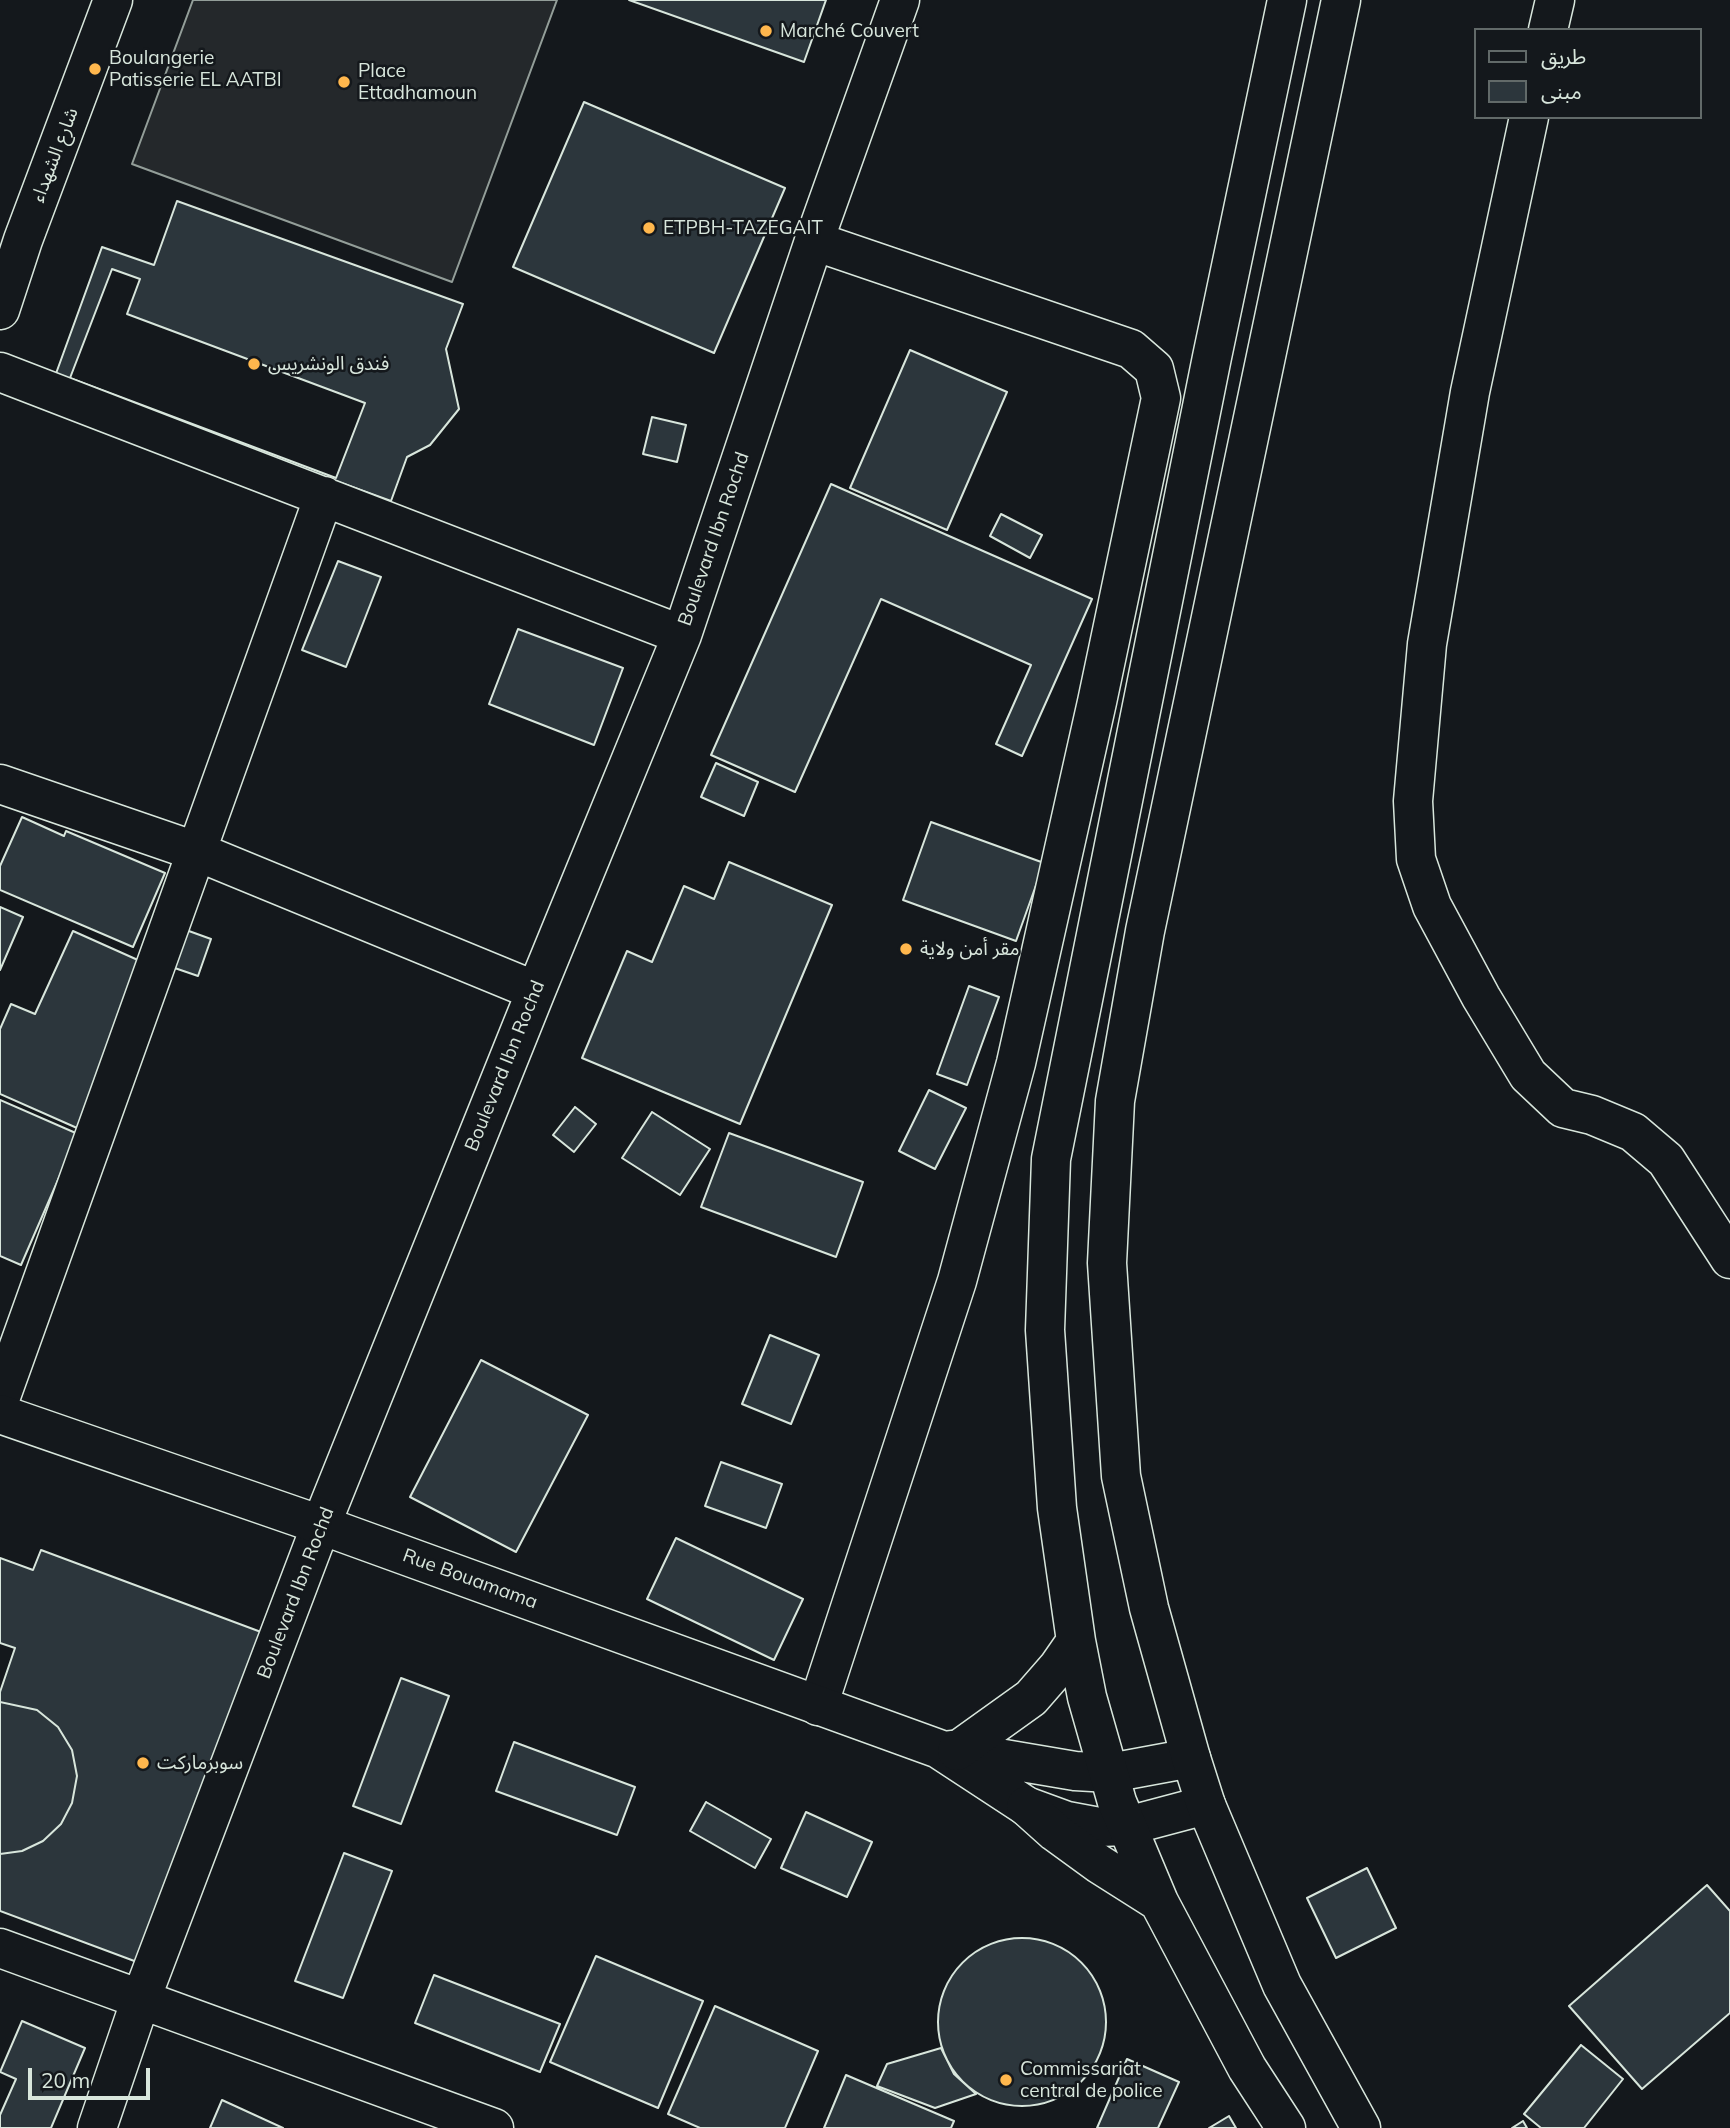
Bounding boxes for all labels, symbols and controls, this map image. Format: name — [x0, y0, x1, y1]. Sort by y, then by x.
place label: Marché Couvert — [780, 20, 919, 42]
marker: Marché Couvert — [758, 23, 774, 39]
legend — [1474, 28, 1702, 119]
text: طريق — [1541, 43, 1586, 69]
place label: Boulangerie Patisserie EL AATBI — [109, 47, 282, 91]
place label: Place Ettadhamoun — [358, 60, 477, 104]
marker: Boulangerie Patisserie EL AATBI — [87, 61, 103, 77]
marker: Place Ettadhamoun — [336, 74, 352, 90]
text: مبنى — [1541, 78, 1582, 104]
street label: شارع الشهداء — [26, 104, 84, 206]
place label: ETPBH-TAZEGAIT — [663, 217, 823, 239]
marker: ETPBH-TAZEGAIT — [641, 220, 657, 236]
place label: فندق الونشريس — [268, 353, 389, 375]
marker: فندق الونشريس — [246, 356, 262, 372]
street label: Boulevard Ibn Rochd — [674, 449, 754, 629]
place label: مقر أمن ولاية — [920, 938, 1020, 960]
marker: مقر أمن ولاية — [898, 941, 914, 957]
street label: Boulevard Ibn Rochd — [460, 977, 550, 1155]
street label: Boulevard Ibn Rochd — [253, 1504, 339, 1682]
street label: Rue Bouamama — [400, 1544, 540, 1614]
place label: سوبرماركت — [157, 1752, 243, 1774]
marker: سوبرماركت — [135, 1755, 151, 1771]
scale bar — [32, 2054, 154, 2098]
place label: Commissariat central de police — [1020, 2058, 1163, 2102]
text: 20 m — [41, 2067, 90, 2093]
marker: Commissariat central de police — [998, 2072, 1014, 2088]

